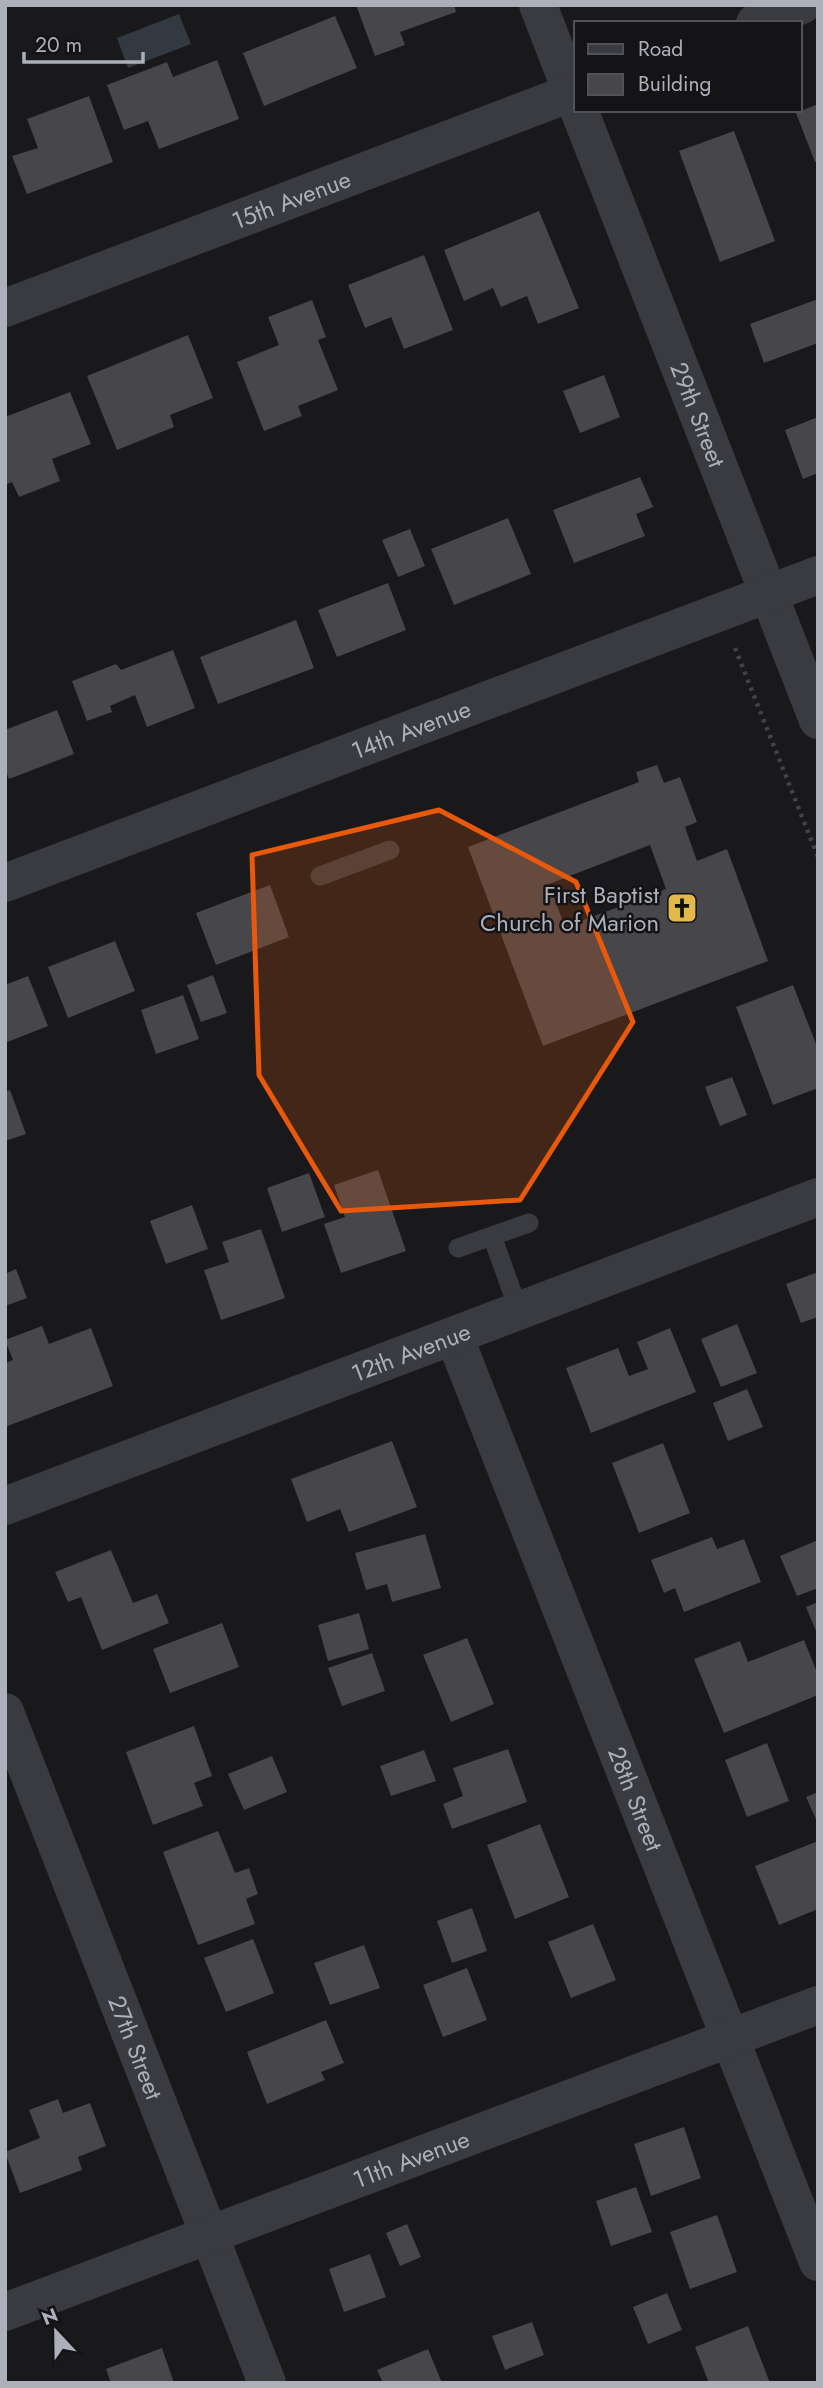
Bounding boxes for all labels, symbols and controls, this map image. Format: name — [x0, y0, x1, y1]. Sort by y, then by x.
scale bar — [24, 21, 144, 65]
legend — [574, 21, 802, 112]
text: 20 m — [35, 30, 82, 60]
text: Road — [638, 34, 683, 64]
text: Building — [638, 69, 711, 99]
street label: 15th Avenue — [227, 161, 356, 238]
street label: 29th Street — [662, 357, 735, 472]
street label: 14th Avenue — [346, 691, 476, 768]
place label: First Baptist Church of Marion — [480, 877, 659, 940]
church icon: First Baptist Church of Marion — [665, 891, 699, 925]
street label: 12th Avenue — [346, 1313, 475, 1390]
street label: 28th Street — [599, 1741, 672, 1856]
street label: 27th Street — [100, 1990, 172, 2105]
street label: 11th Avenue — [348, 2121, 474, 2197]
north arrow — [21, 2297, 91, 2367]
text: N — [38, 2301, 62, 2332]

